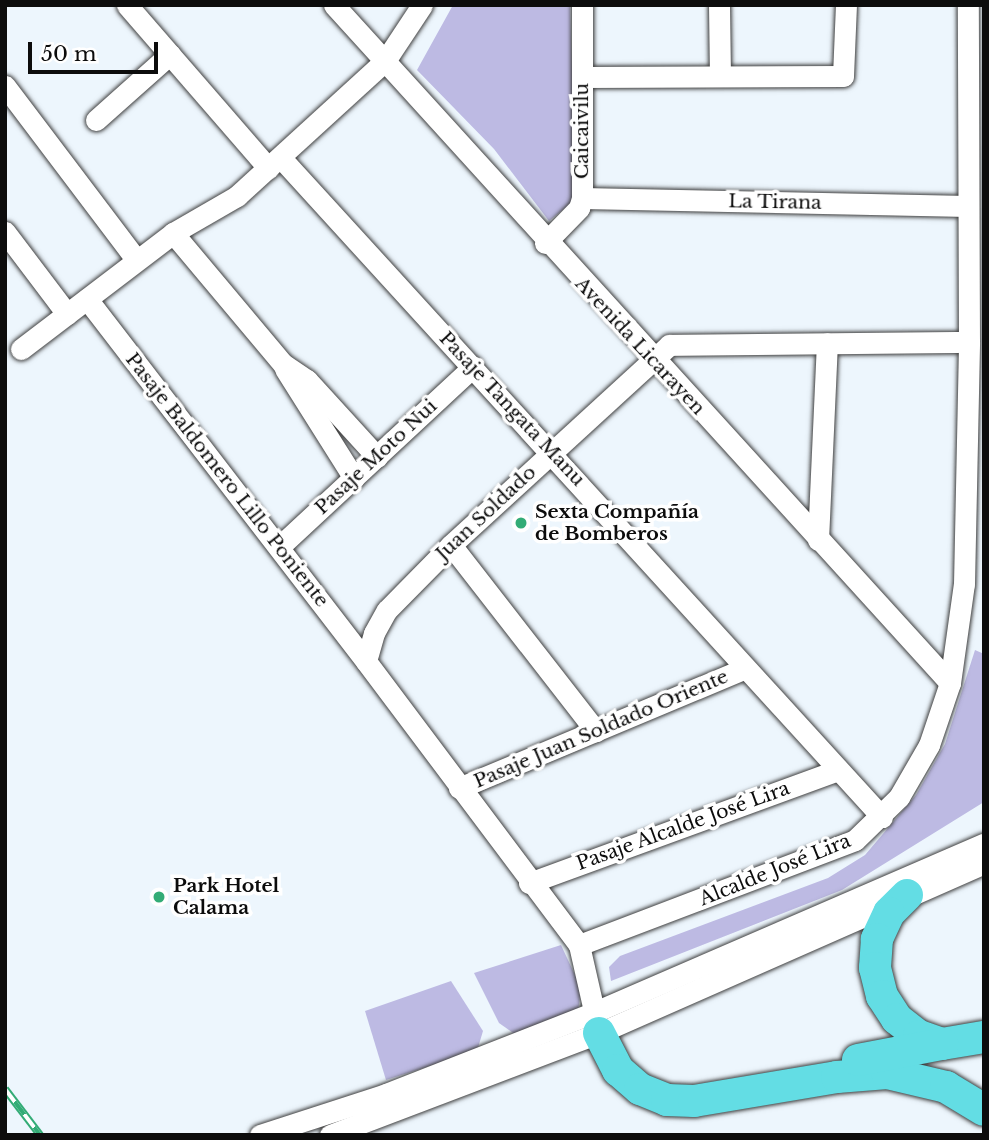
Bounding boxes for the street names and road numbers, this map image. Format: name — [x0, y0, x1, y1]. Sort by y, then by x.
street label: Caicaivilu — [571, 83, 593, 179]
street label: La Tirana — [728, 190, 822, 214]
street label: Avenida Licarayen — [570, 272, 710, 420]
street label: Pasaje Tangata Manu — [434, 327, 590, 491]
street label: Pasaje Baldomero Lillo Poniente — [121, 348, 333, 612]
street label: Pasaje Moto Nui — [310, 395, 442, 519]
street label: Juan Soldado — [431, 461, 541, 565]
street label: Pasaje Juan Soldado Oriente — [470, 665, 732, 793]
street label: Pasaje Alcalde José Lira — [573, 777, 793, 875]
street label: Alcalde José Lira — [696, 829, 854, 911]

